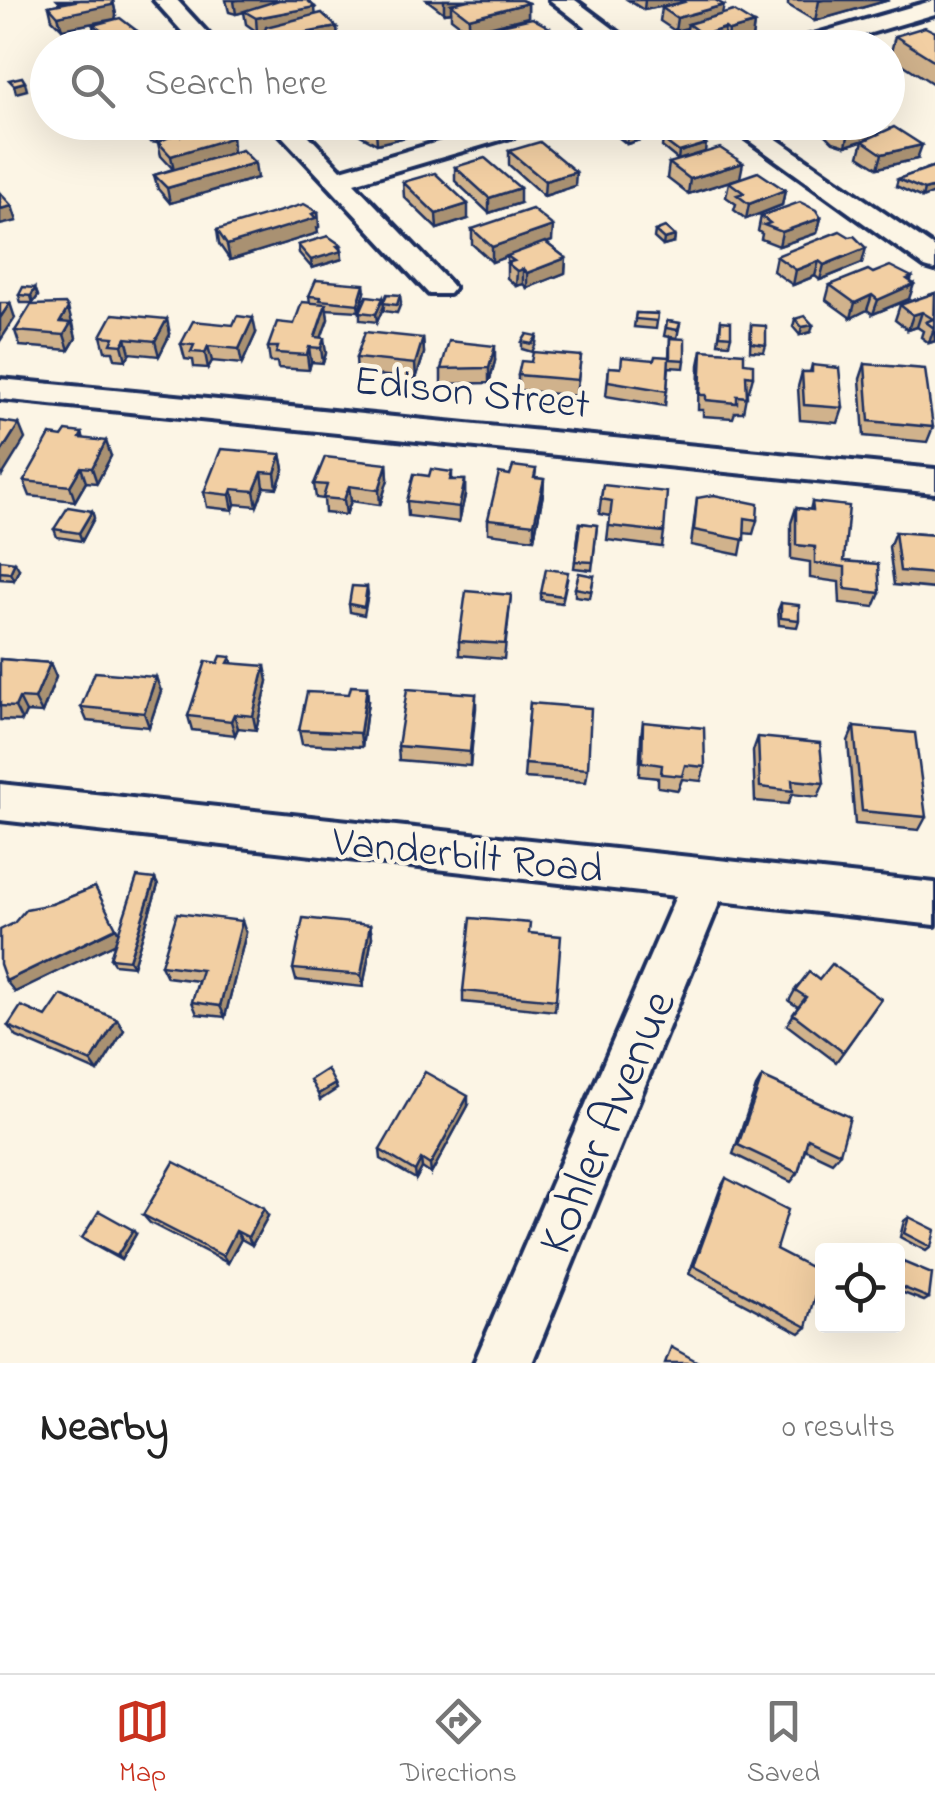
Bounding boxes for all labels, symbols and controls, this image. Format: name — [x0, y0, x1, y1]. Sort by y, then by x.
search box — [30, 30, 905, 140]
text: Search here — [145, 57, 327, 113]
icon: search — [65, 58, 120, 113]
street label: Edison Street — [351, 352, 593, 437]
street label: Vanderbilt Road — [328, 813, 606, 902]
street label: Kohler Avenue — [521, 979, 698, 1267]
map controls — [815, 1243, 905, 1333]
button: locate — [815, 1243, 905, 1333]
text: Nearby — [40, 1398, 168, 1459]
text: 0 results — [782, 1405, 895, 1452]
tab: Map — [115, 1694, 170, 1795]
tab: Directions — [400, 1694, 517, 1795]
tab: Saved — [747, 1694, 820, 1795]

